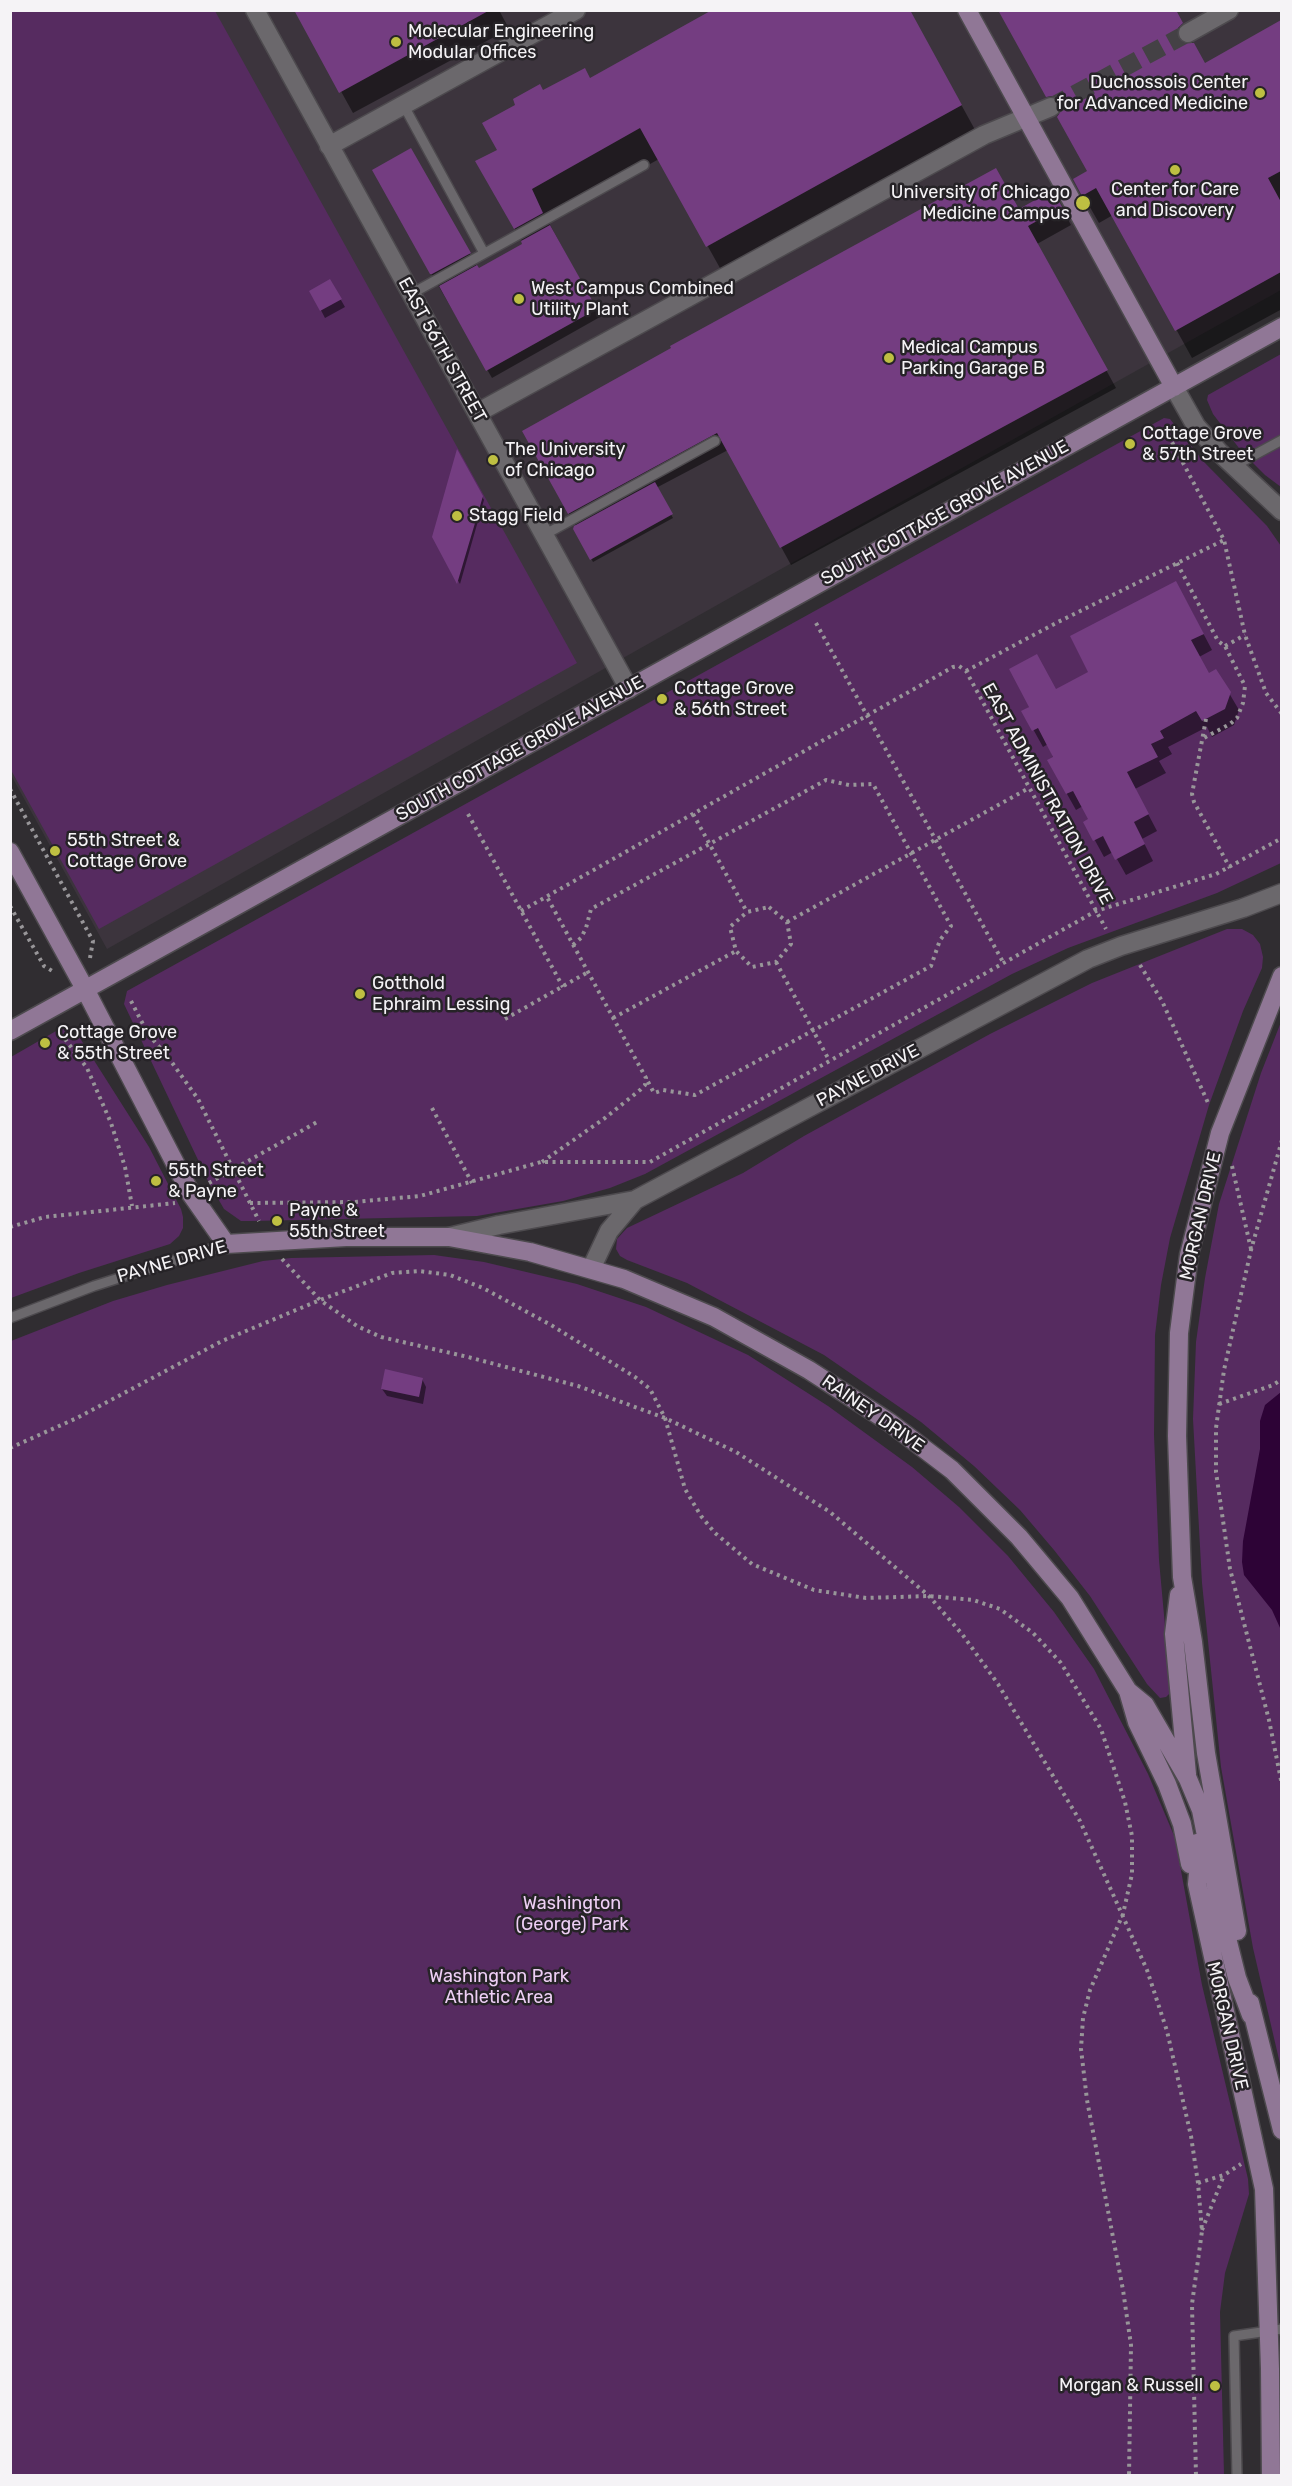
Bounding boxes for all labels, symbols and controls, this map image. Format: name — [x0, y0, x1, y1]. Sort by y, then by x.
place label: Molecular Engineering Modular Offices — [408, 21, 594, 63]
marker: Molecular Engineering Modular Offices — [389, 35, 403, 49]
place label: Duchossois Center for Advanced Medicine — [1057, 72, 1248, 115]
marker: Duchossois Center for Advanced Medicine — [1253, 86, 1267, 100]
marker: Center for Care and Discovery — [1168, 163, 1182, 177]
place label: Center for Care and Discovery — [1111, 179, 1239, 222]
place label: University of Chicago Medicine Campus — [891, 182, 1070, 224]
marker: University of Chicago Medicine Campus — [1074, 194, 1092, 212]
street label: EAST 56TH STREET — [393, 274, 491, 426]
place label: West Campus Combined Utility Plant — [531, 278, 734, 320]
marker: West Campus Combined Utility Plant — [512, 292, 526, 306]
place label: Medical Campus Parking Garage B — [901, 337, 1045, 380]
marker: Medical Campus Parking Garage B — [882, 351, 896, 365]
place label: Cottage Grove & 57th Street — [1142, 423, 1262, 466]
street label: SOUTH COTTAGE GROVE AVENUE — [818, 436, 1072, 590]
marker: Cottage Grove & 57th Street — [1123, 437, 1137, 451]
place label: The University of Chicago — [505, 439, 625, 482]
marker: The University of Chicago — [486, 453, 500, 467]
place label: Stagg Field — [469, 505, 563, 527]
marker: Stagg Field — [450, 509, 464, 523]
street label: SOUTH COTTAGE GROVE AVENUE — [393, 672, 647, 826]
place label: Cottage Grove & 56th Street — [674, 678, 794, 720]
street label: EAST ADMINISTRATION DRIVE — [977, 679, 1117, 909]
marker: Cottage Grove & 56th Street — [655, 692, 669, 706]
place label: 55th Street & Cottage Grove — [67, 830, 187, 872]
marker: 55th Street & Cottage Grove — [48, 844, 62, 858]
place label: Gotthold Ephraim Lessing — [372, 973, 510, 1016]
marker: Gotthold Ephraim Lessing — [353, 987, 367, 1001]
place label: Cottage Grove & 55th Street — [57, 1022, 177, 1064]
marker: Cottage Grove & 55th Street — [38, 1036, 52, 1050]
street label: PAYNE DRIVE — [813, 1040, 923, 1112]
street label: MORGAN DRIVE — [1176, 1150, 1226, 1282]
place label: 55th Street & Payne — [168, 1160, 264, 1202]
marker: 55th Street & Payne — [149, 1174, 163, 1188]
place label: Payne & 55th Street — [289, 1200, 385, 1242]
marker: Payne & 55th Street — [270, 1214, 284, 1228]
street label: PAYNE DRIVE — [115, 1236, 229, 1288]
street label: RAINEY DRIVE — [818, 1371, 928, 1457]
park label: Washington (George) Park — [516, 1893, 628, 1936]
street label: MORGAN DRIVE — [1202, 1960, 1252, 2092]
park label: Washington Park Athletic Area — [429, 1966, 569, 2008]
place label: Morgan & Russell — [1059, 2375, 1203, 2397]
marker: Morgan & Russell — [1208, 2379, 1222, 2393]

